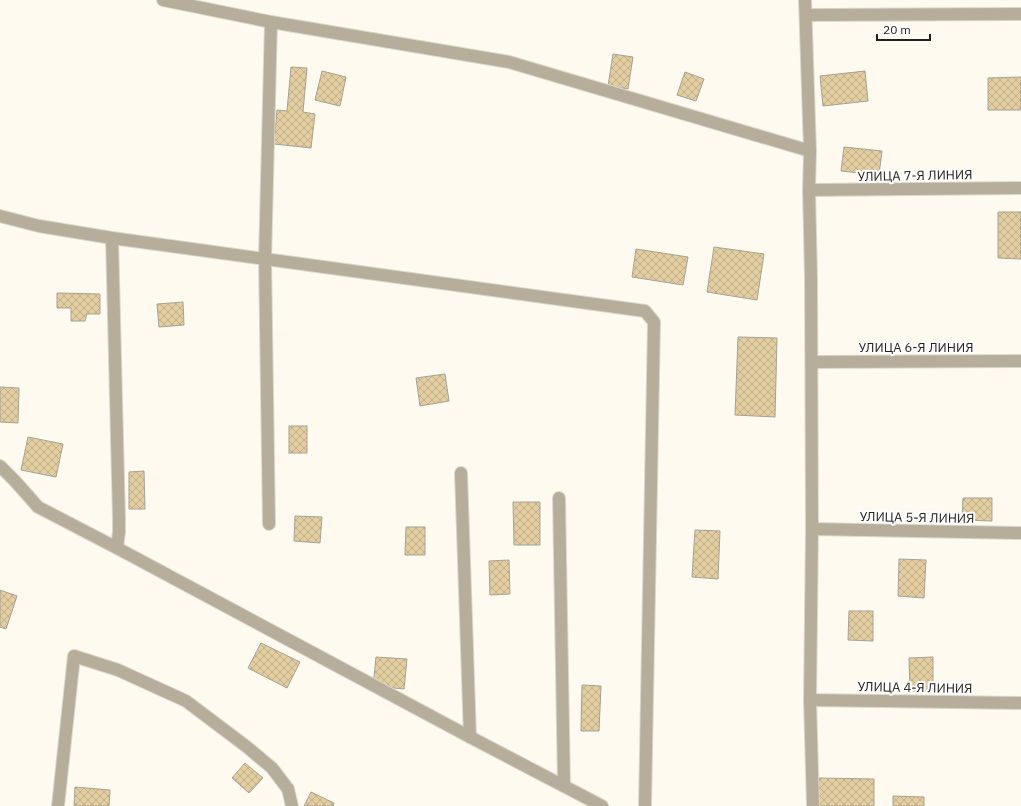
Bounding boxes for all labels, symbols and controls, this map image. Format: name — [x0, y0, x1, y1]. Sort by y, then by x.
scale bar — [877, 16, 930, 42]
text: 20 m — [883, 22, 911, 37]
street label: УЛИЦА 7-Я ЛИНИЯ — [857, 166, 973, 185]
street label: УЛИЦА 6-Я ЛИНИЯ — [859, 339, 973, 356]
street label: УЛИЦА 5-Я ЛИНИЯ — [859, 508, 975, 527]
street label: УЛИЦА 4-Я ЛИНИЯ — [857, 678, 973, 697]

